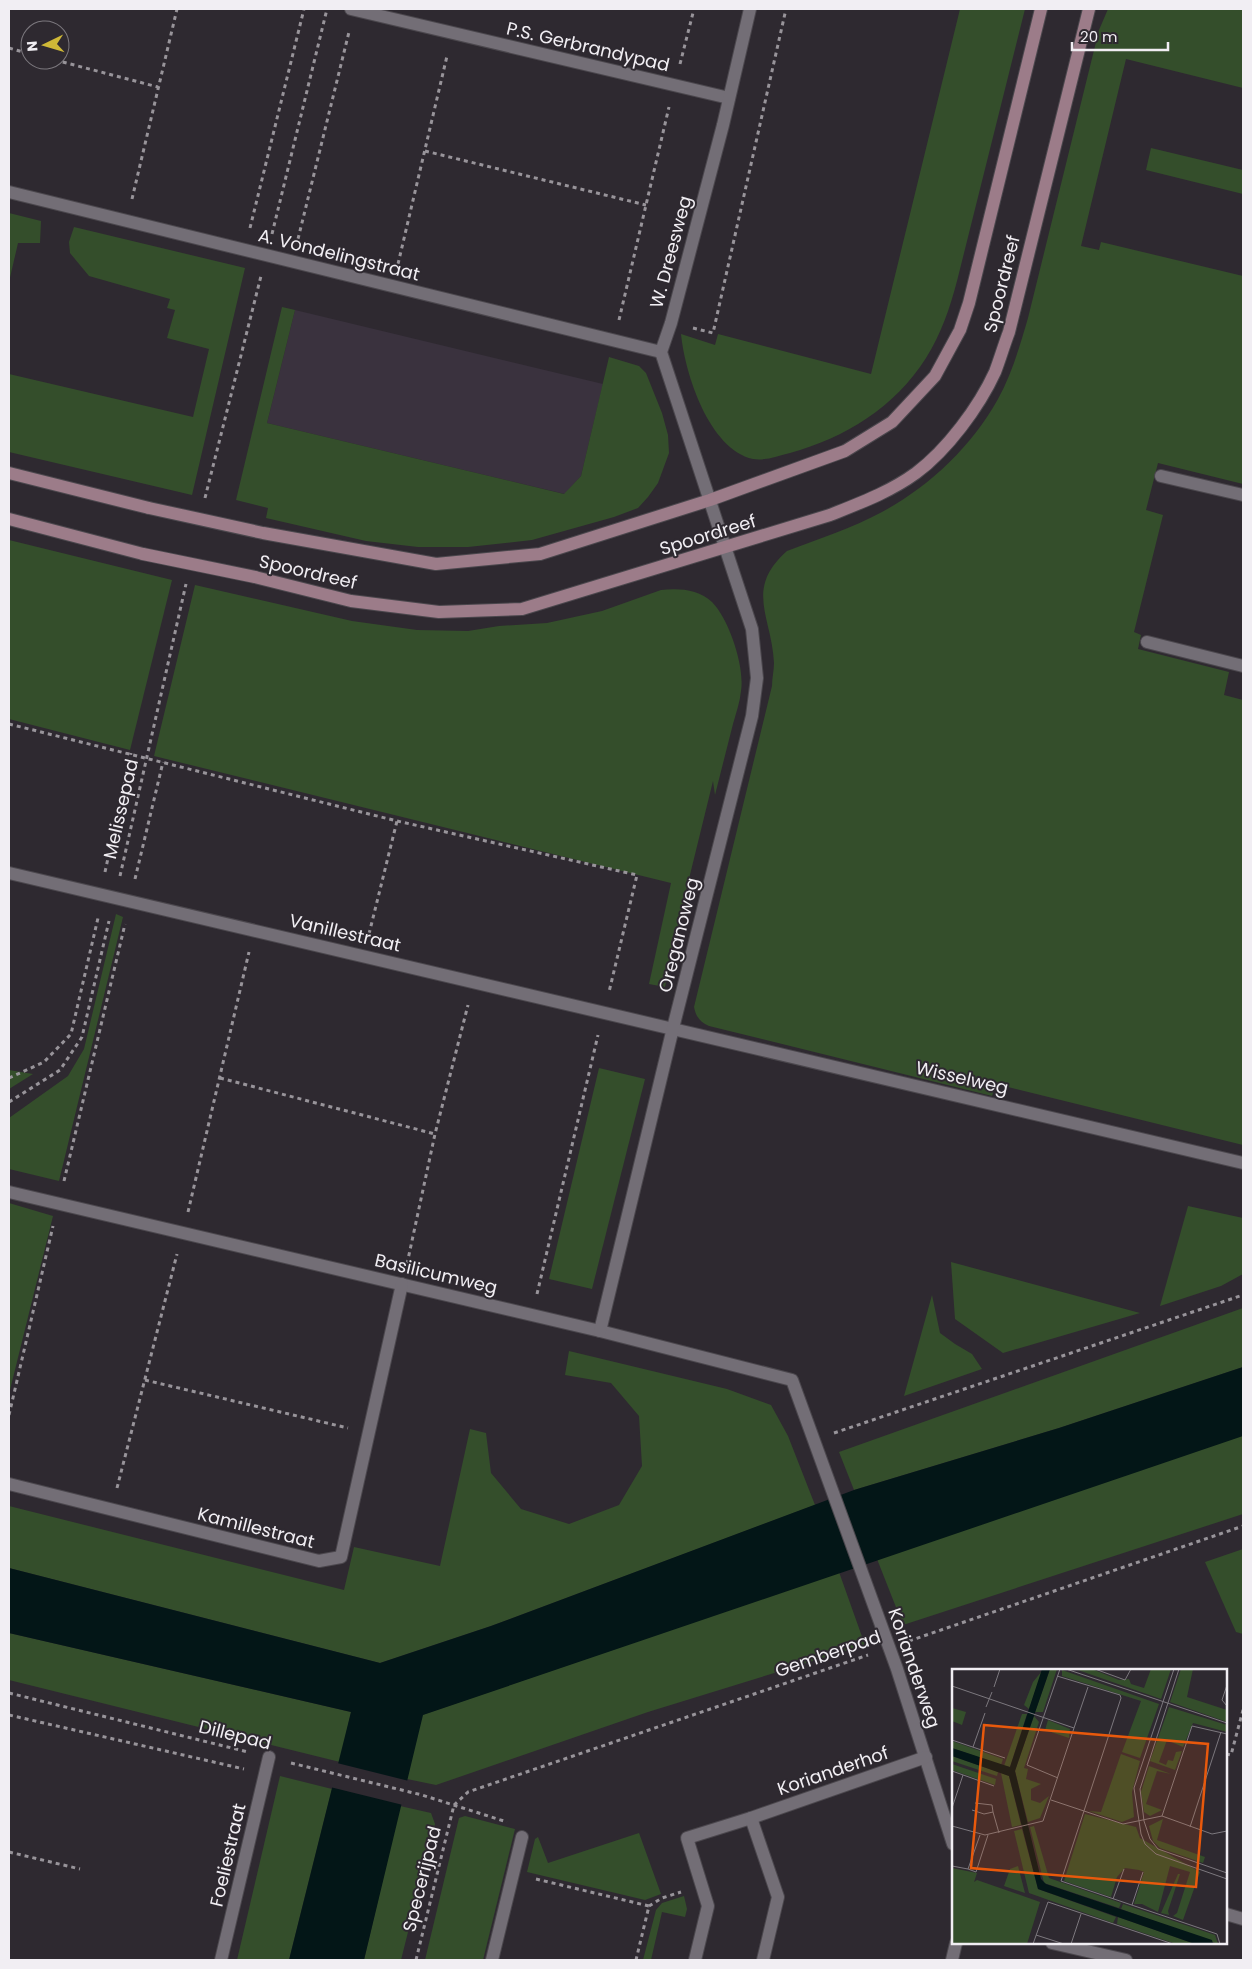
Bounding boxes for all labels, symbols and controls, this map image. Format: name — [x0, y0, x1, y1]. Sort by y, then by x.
street label: P.S. Gerbrandypad — [504, 16, 672, 77]
north arrow — [20, 20, 70, 70]
scale bar — [1072, 20, 1168, 52]
text: 20 m — [1080, 26, 1118, 47]
text: N — [22, 40, 42, 52]
street label: W. Dreesweg — [644, 193, 698, 311]
street label: A. Vondelingstraat — [256, 222, 422, 287]
street label: Spoordreef — [977, 232, 1026, 335]
street label: Spoordreef — [657, 508, 759, 561]
street label: Spoordreef — [257, 548, 360, 595]
street label: Melissepad — [97, 756, 144, 861]
street label: Oreganoweg — [652, 875, 705, 995]
street label: Vanillestraat — [287, 908, 403, 957]
street label: Wisselweg — [913, 1055, 1011, 1100]
street label: Basilicumweg — [372, 1247, 500, 1300]
street label: Kamillestraat — [195, 1501, 317, 1554]
street label: Korianderweg — [882, 1605, 947, 1731]
street label: Gemberpad — [772, 1624, 884, 1683]
inset map — [952, 1669, 1227, 1944]
street label: Dillepad — [196, 1713, 274, 1756]
street label: Korianderhof — [774, 1740, 892, 1801]
street label: Foeliestraat — [203, 1801, 252, 1909]
street label: Specerijpad — [396, 1823, 447, 1934]

